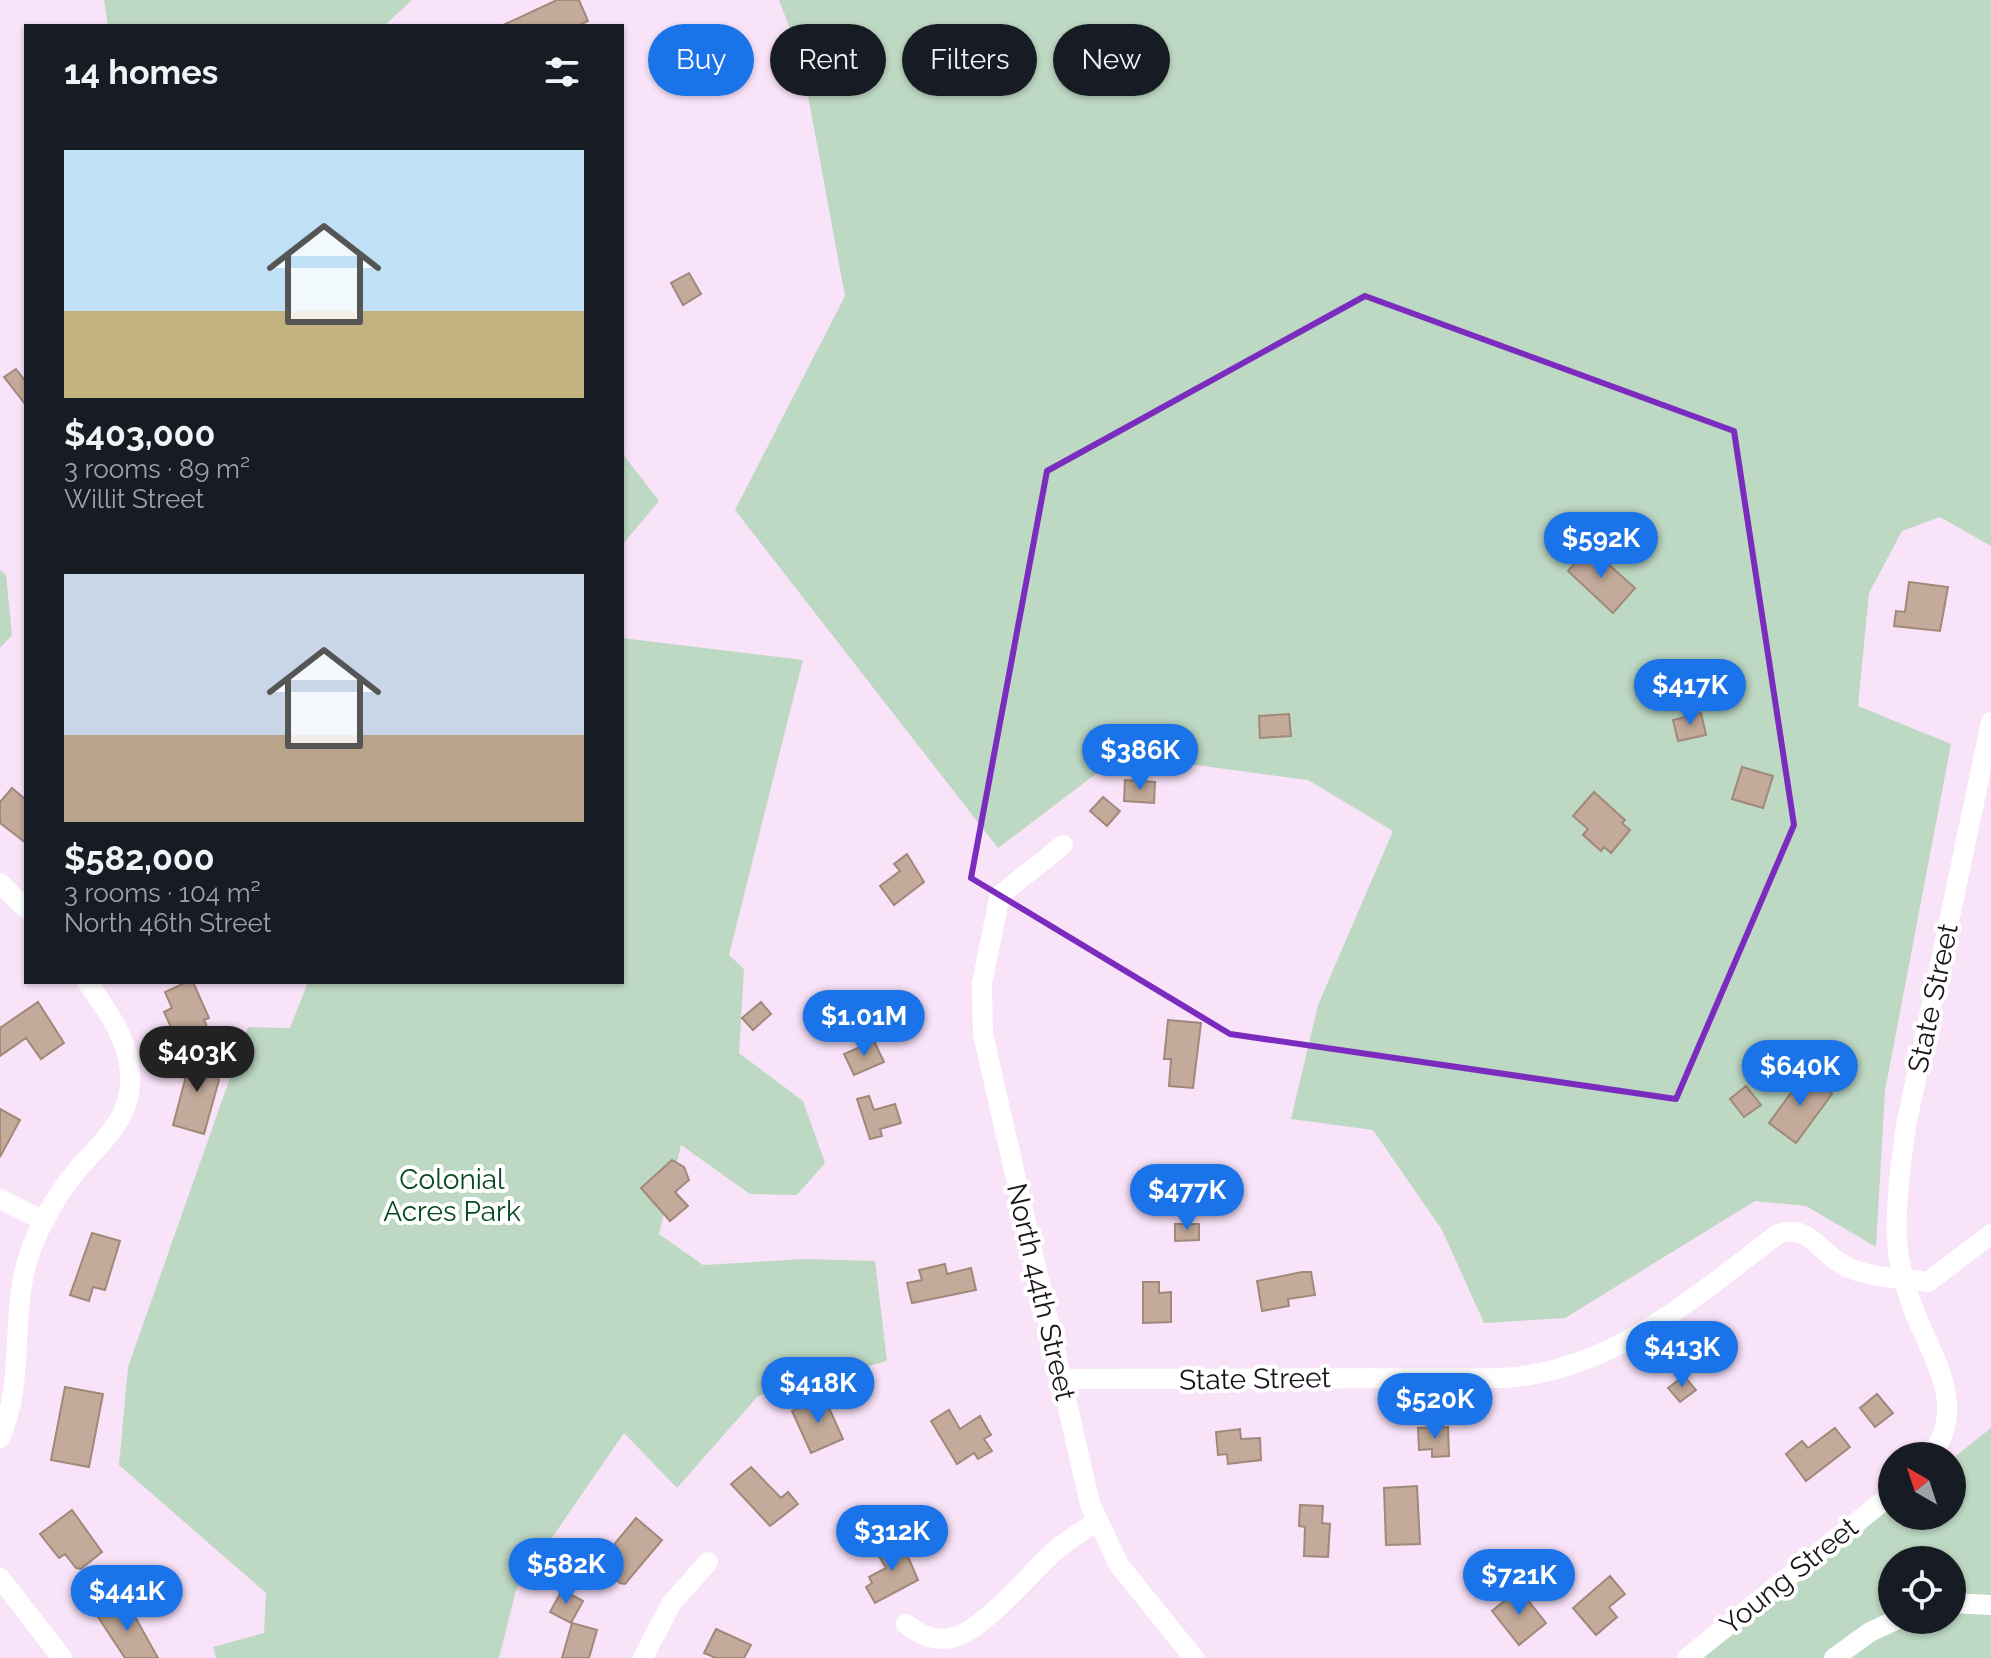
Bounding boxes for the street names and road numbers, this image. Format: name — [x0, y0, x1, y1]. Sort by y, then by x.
street label: State Street — [1901, 920, 1965, 1076]
street label: North 44th Street — [1000, 1180, 1082, 1404]
street label: State Street — [1179, 1361, 1332, 1397]
street label: Young Street — [1714, 1510, 1865, 1641]

